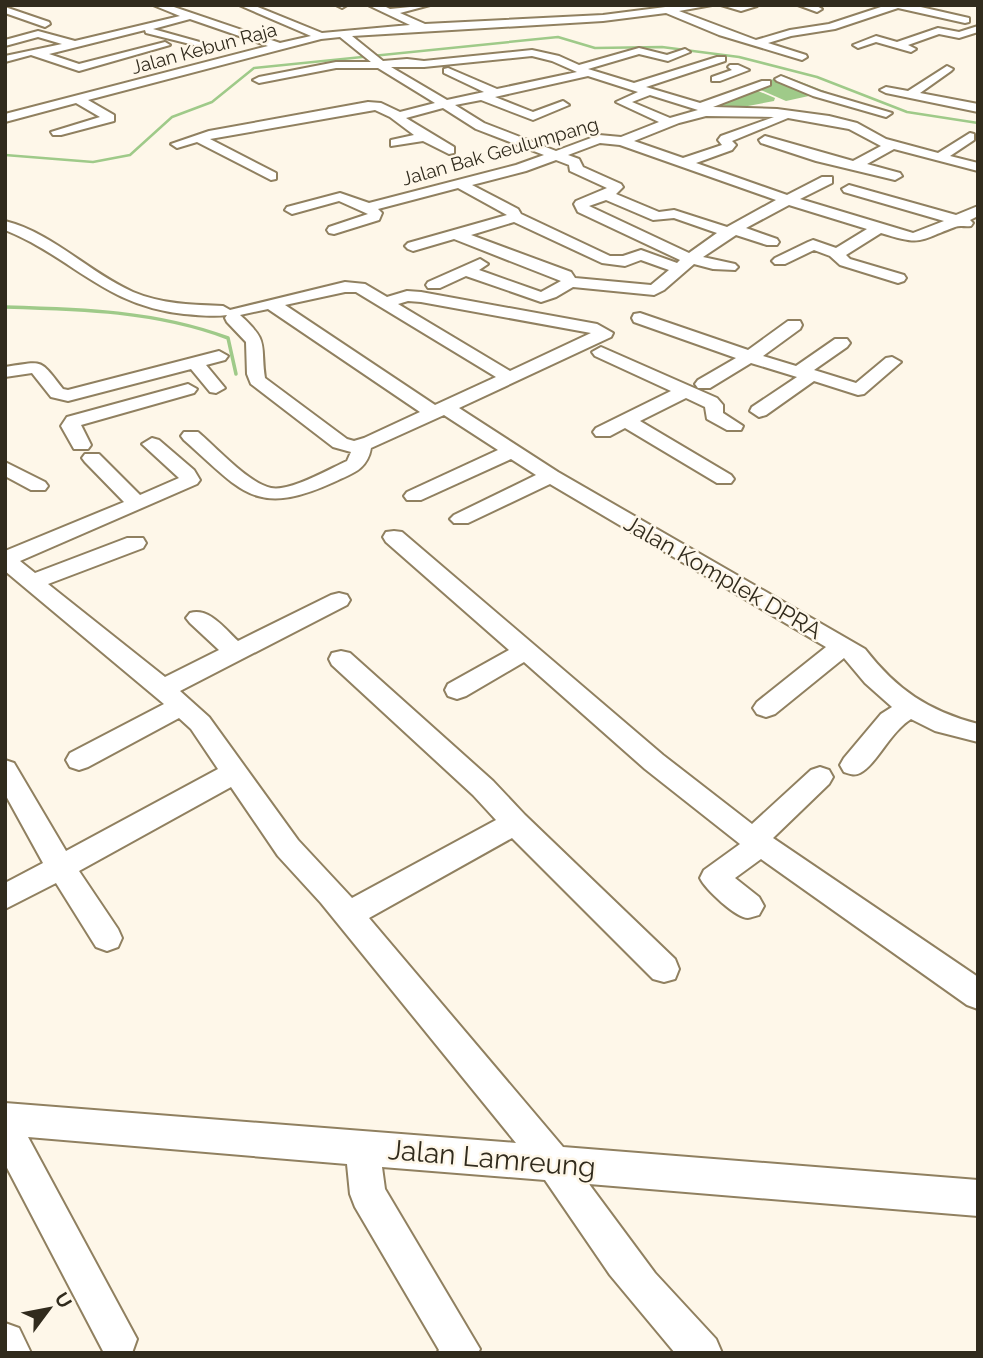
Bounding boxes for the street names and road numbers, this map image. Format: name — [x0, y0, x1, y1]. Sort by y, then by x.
street label: Jalan Kebun Raja — [129, 18, 279, 78]
street label: Jalan Bak Geulumpang — [399, 112, 601, 190]
street label: Jalan Komplek DPRA — [620, 509, 827, 644]
street label: Jalan Lamreung — [387, 1133, 597, 1184]

